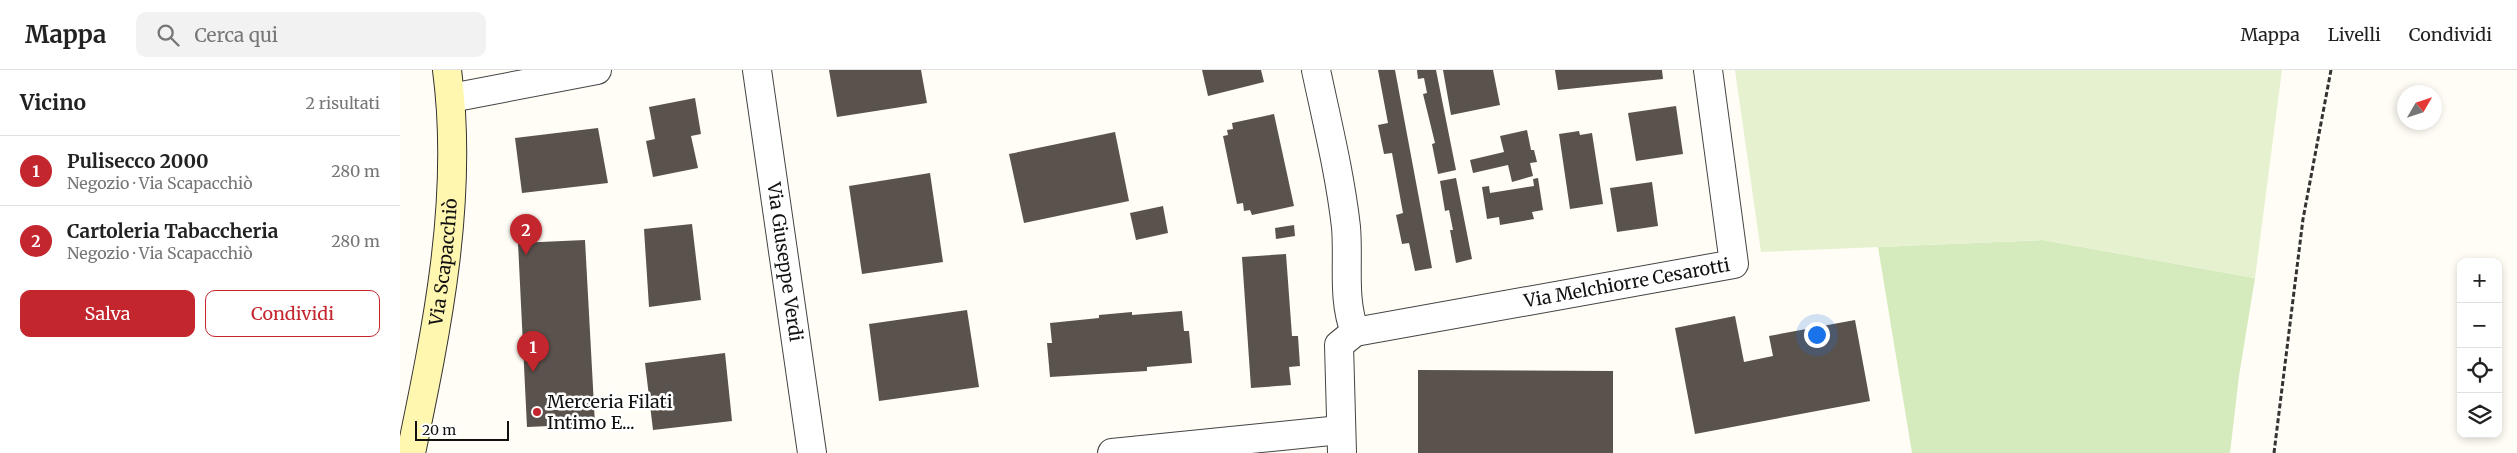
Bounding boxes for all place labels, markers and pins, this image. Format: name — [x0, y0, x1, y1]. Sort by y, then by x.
pin: 2 — [510, 214, 542, 255]
pin: 1 — [517, 331, 549, 372]
place label: Merceria Filati Intimo E... — [547, 390, 673, 434]
marker: Merceria Filati Intimo E... — [531, 406, 543, 418]

